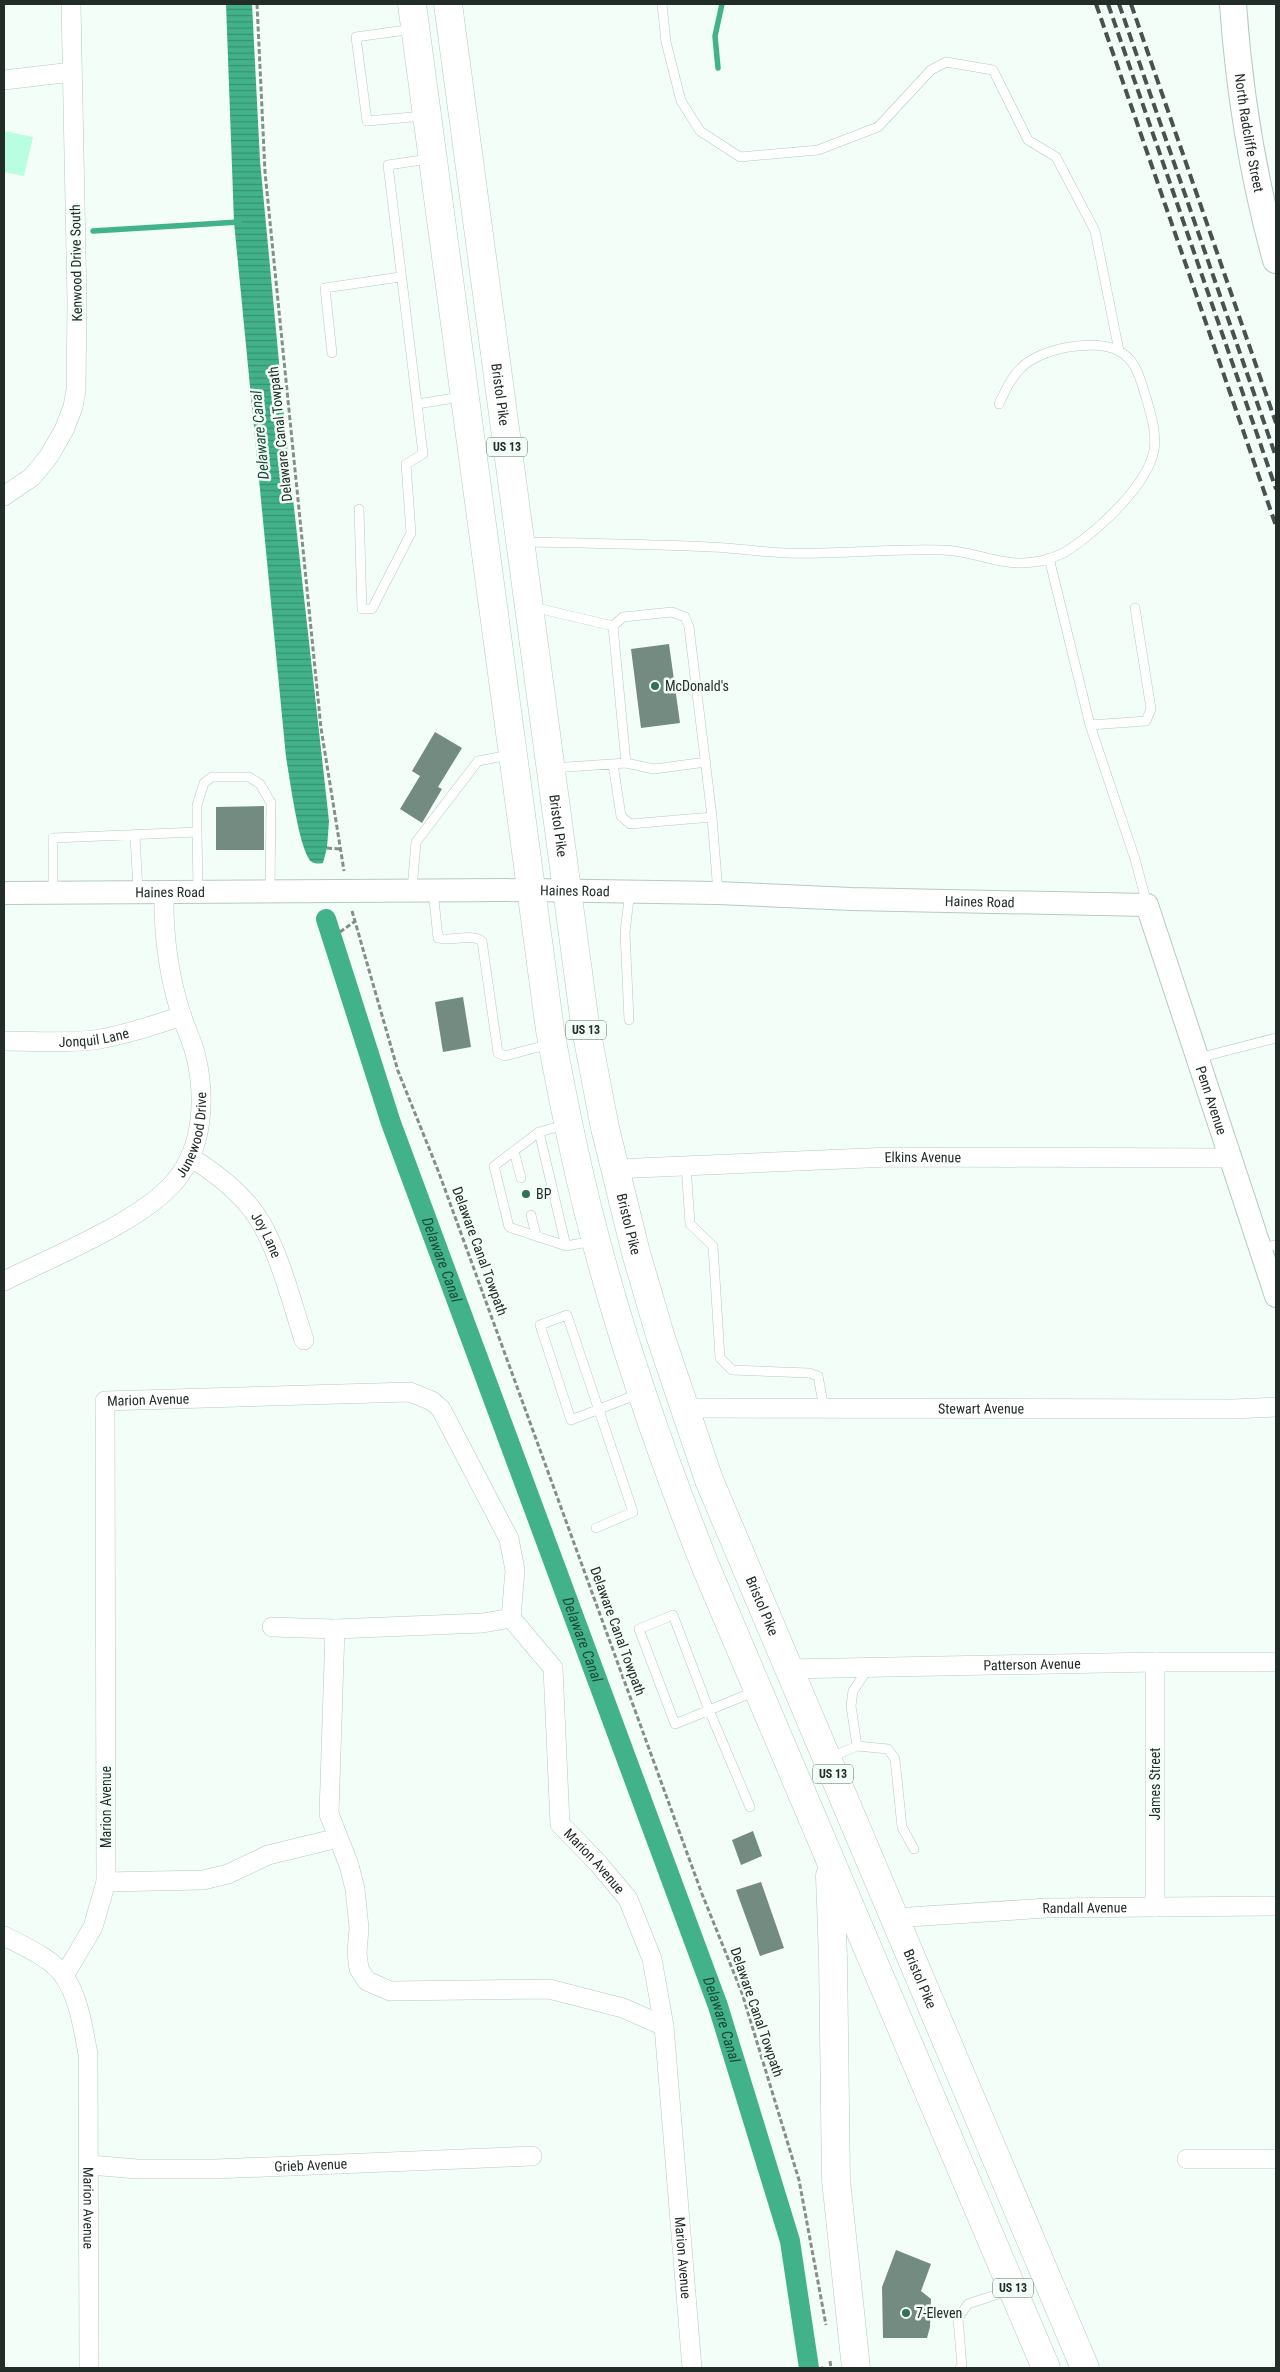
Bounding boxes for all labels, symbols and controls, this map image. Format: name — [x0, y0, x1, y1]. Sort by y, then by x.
street label: North Radcliffe Street — [1232, 73, 1267, 194]
street label: Kenwood Drive South — [67, 204, 85, 322]
street label: Bristol Pike — [488, 362, 513, 427]
street label: Delaware Canal Towpath — [265, 366, 295, 502]
water label: Delaware Canal — [247, 389, 273, 480]
road number: US 13 — [487, 438, 527, 457]
place label: McDonald's — [665, 678, 729, 694]
marker: McDonald's — [649, 680, 661, 692]
street label: Bristol Pike — [546, 793, 571, 858]
street label: Haines Road — [540, 882, 610, 899]
street label: Haines Road — [135, 884, 205, 900]
street label: Haines Road — [945, 893, 1015, 910]
road number: US 13 — [566, 1020, 606, 1040]
street label: Jonquil Lane — [59, 1025, 131, 1050]
street label: Penn Avenue — [1193, 1064, 1230, 1137]
street label: Junewood Drive — [173, 1091, 209, 1180]
street label: Elkins Avenue — [884, 1149, 961, 1165]
street label: Delaware Canal Towpath — [449, 1184, 511, 1318]
place label: BP — [536, 1186, 552, 1202]
marker: BP — [520, 1188, 532, 1200]
street label: Bristol Pike — [613, 1192, 644, 1257]
street label: Joy Lane — [248, 1209, 285, 1260]
water label: Delaware Canal — [418, 1215, 466, 1305]
street label: Marion Avenue — [107, 1391, 190, 1409]
street label: Stewart Avenue — [938, 1400, 1025, 1417]
street label: Delaware Canal Towpath — [587, 1564, 649, 1698]
street label: Bristol Pike — [743, 1574, 782, 1638]
water label: Delaware Canal — [558, 1595, 606, 1685]
street label: Patterson Avenue — [983, 1655, 1081, 1673]
street label: James Street — [1147, 1748, 1163, 1820]
road number: US 13 — [813, 1765, 853, 1784]
street label: Marion Avenue — [98, 1766, 114, 1848]
street label: Marion Avenue — [561, 1825, 628, 1897]
street label: Randall Avenue — [1042, 1899, 1127, 1916]
street label: Delaware Canal Towpath — [727, 1945, 787, 2079]
street label: Bristol Pike — [901, 1947, 940, 2011]
water label: Delaware Canal — [699, 1975, 744, 2066]
street label: Grieb Avenue — [274, 2156, 348, 2175]
street label: Marion Avenue — [80, 2167, 97, 2250]
street label: Marion Avenue — [672, 2216, 694, 2300]
road number: US 13 — [993, 2278, 1033, 2298]
place label: 7-Eleven — [916, 2305, 962, 2321]
marker: 7-Eleven — [900, 2307, 912, 2319]

